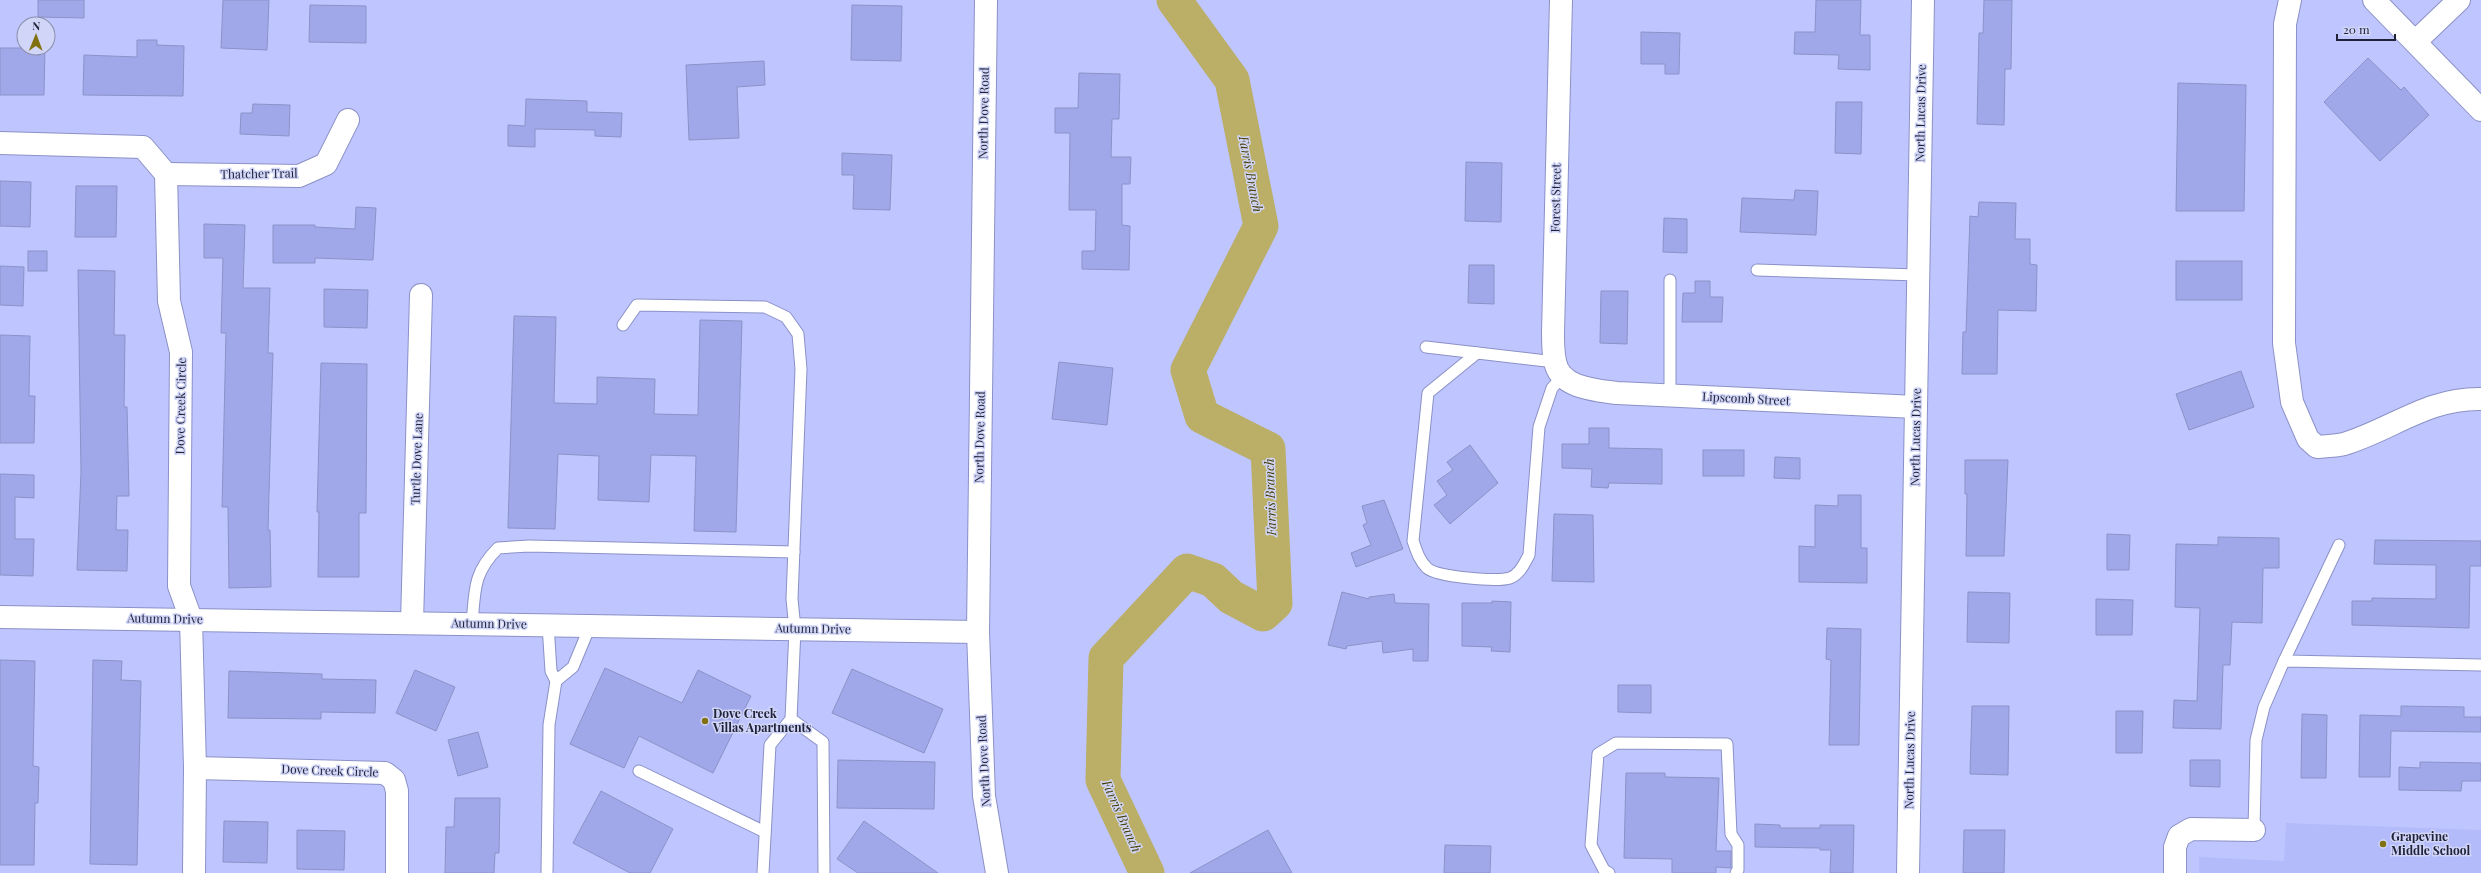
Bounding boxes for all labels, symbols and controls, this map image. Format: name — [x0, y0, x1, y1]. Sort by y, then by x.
north arrow — [16, 16, 56, 56]
scale bar — [2337, 16, 2395, 42]
text: N — [32, 18, 40, 33]
text: 20 m — [2343, 21, 2370, 37]
street label: North Lucas Drive — [1911, 64, 1929, 162]
street label: North Dove Road — [974, 67, 992, 159]
water label: Farris Branch — [1236, 133, 1267, 213]
street label: Forest Street — [1546, 163, 1564, 233]
street label: Thatcher Trail — [220, 164, 298, 182]
street label: Dove Creek Circle — [171, 357, 189, 455]
street label: Lipscomb Street — [1702, 388, 1791, 408]
street label: North Lucas Drive — [1906, 388, 1924, 486]
street label: North Dove Road — [970, 391, 988, 483]
street label: Turtle Dove Lane — [406, 413, 426, 505]
water label: Farris Branch — [1260, 458, 1279, 537]
street label: Autumn Drive — [126, 609, 203, 627]
street label: Autumn Drive — [450, 614, 527, 632]
street label: Autumn Drive — [774, 619, 851, 637]
place label: Dove Creek Villas Apartments — [712, 705, 812, 735]
street label: North Lucas Drive — [1900, 711, 1918, 809]
street label: North Dove Road — [973, 715, 993, 807]
marker: Dove Creek Villas Apartments — [700, 716, 710, 726]
street label: Dove Creek Circle — [281, 760, 379, 780]
water label: Farris Branch — [1099, 776, 1146, 855]
place label: Grapevine Middle School — [2391, 828, 2470, 858]
marker: Grapevine Middle School — [2378, 839, 2388, 849]

